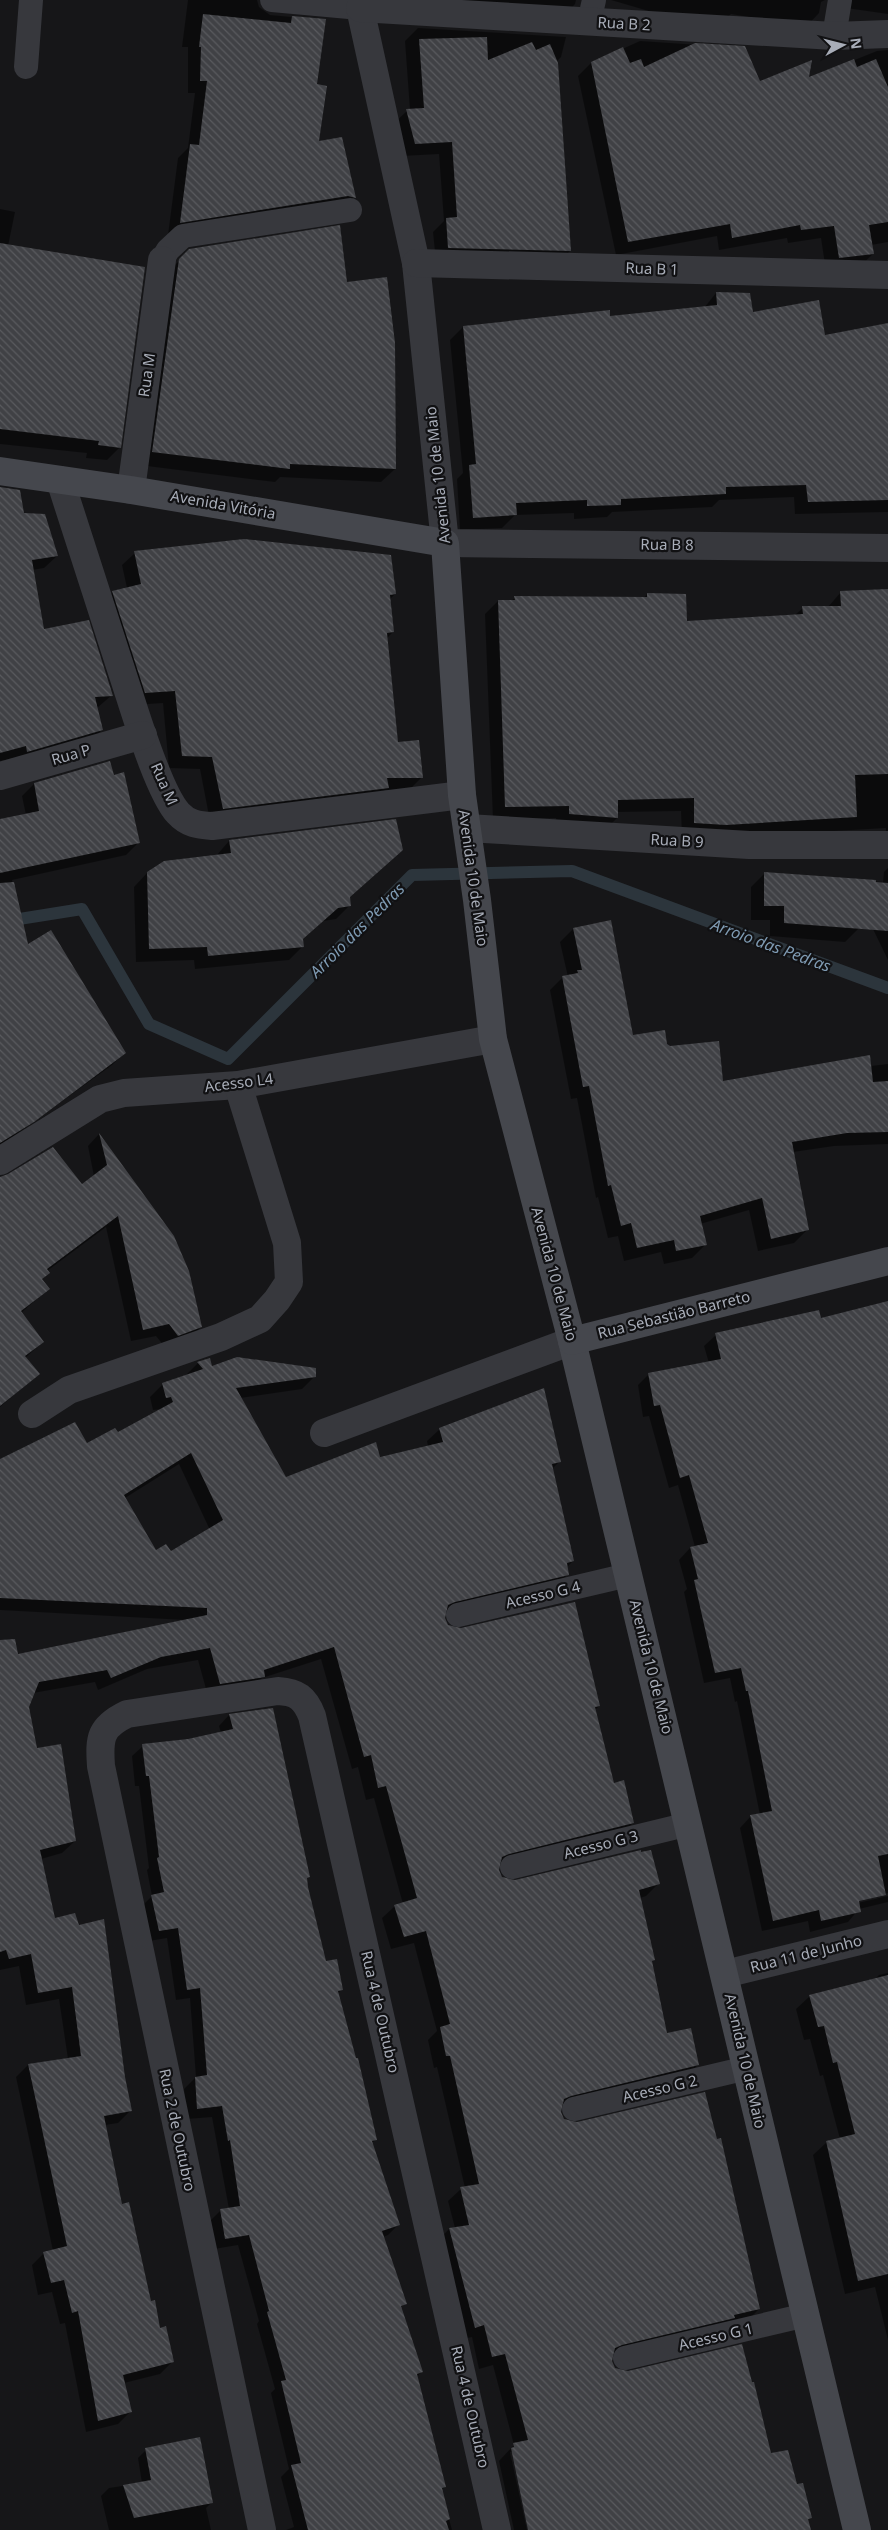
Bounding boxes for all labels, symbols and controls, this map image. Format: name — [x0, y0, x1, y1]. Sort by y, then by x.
street label: Rua B 2 — [597, 12, 651, 34]
north arrow — [818, 20, 868, 70]
text: N — [846, 37, 867, 50]
street label: Rua B 1 — [625, 257, 679, 279]
street label: Rua M — [133, 351, 159, 398]
street label: Avenida 10 de Maio — [420, 405, 454, 545]
street label: Avenida Vitória — [169, 485, 277, 523]
street label: Rua B 8 — [640, 534, 694, 554]
street label: Rua P — [49, 739, 93, 769]
street label: Rua M — [147, 759, 183, 808]
street label: Avenida 10 de Maio — [454, 808, 493, 948]
street label: Rua B 9 — [650, 829, 704, 851]
water label: Arroio das Pedras — [304, 878, 409, 983]
water label: Arroio das Pedras — [707, 913, 834, 977]
street label: Acesso L4 — [203, 1068, 275, 1096]
street label: Avenida 10 de Maio — [527, 1205, 582, 1343]
street label: Rua Sebastião Barreto — [595, 1285, 752, 1343]
street label: Acesso G 4 — [503, 1576, 582, 1612]
street label: Avenida 10 de Maio — [626, 1597, 678, 1736]
street label: Acesso G 3 — [561, 1825, 640, 1863]
street label: Rua 11 de Junho — [748, 1929, 864, 1977]
street label: Rua 4 de Outubro — [357, 1949, 405, 2075]
street label: Avenida 10 de Maio — [721, 1991, 771, 2130]
street label: Rua 2 de Outubro — [155, 2067, 201, 2193]
street label: Acesso G 2 — [620, 2070, 699, 2106]
street label: Acesso G 1 — [676, 2318, 755, 2354]
street label: Rua 4 de Outubro — [447, 2344, 495, 2470]

